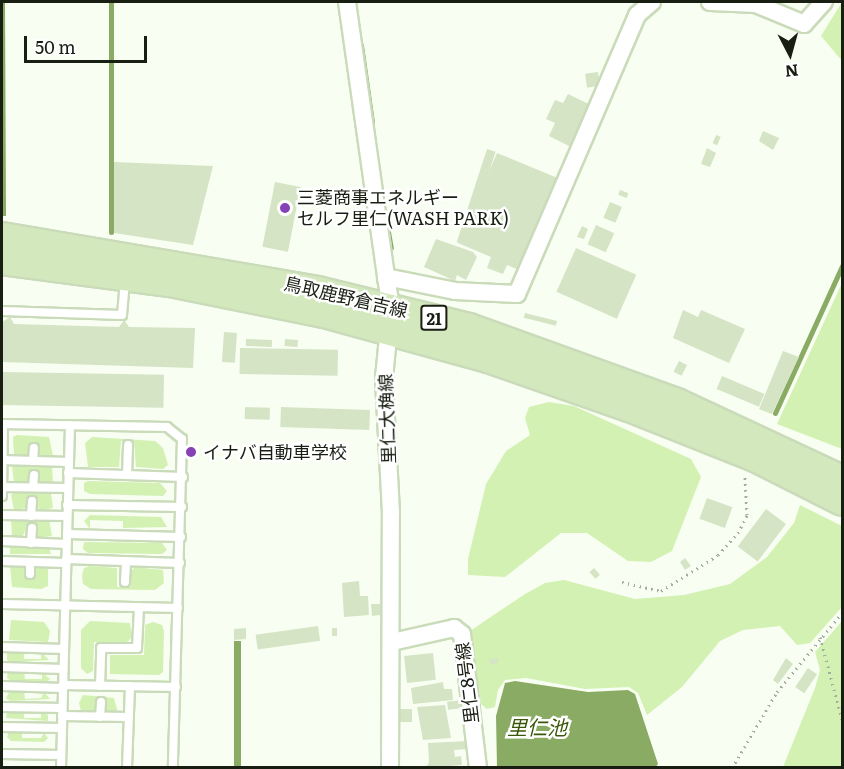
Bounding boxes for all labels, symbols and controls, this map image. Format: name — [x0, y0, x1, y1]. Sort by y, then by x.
scale bar — [27, 24, 150, 62]
north arrow — [760, 24, 820, 84]
text: 50 m — [35, 33, 76, 60]
text: N — [784, 59, 800, 85]
place label: 三菱商事エネルギー セルフ里仁(WASH PARK) — [297, 187, 509, 230]
marker: 三菱商事エネルギー セルフ里仁(WASH PARK) — [278, 201, 292, 215]
street label: 鳥取鹿野倉吉線 — [282, 272, 410, 322]
road number: 21 — [419, 305, 449, 331]
street label: 里仁大桷線 — [375, 374, 399, 464]
place label: イナバ自動車学校 — [203, 441, 347, 463]
marker: イナバ自動車学校 — [184, 445, 198, 459]
street label: 里仁8号線 — [451, 641, 483, 725]
water label: 里仁池 — [507, 714, 567, 738]

